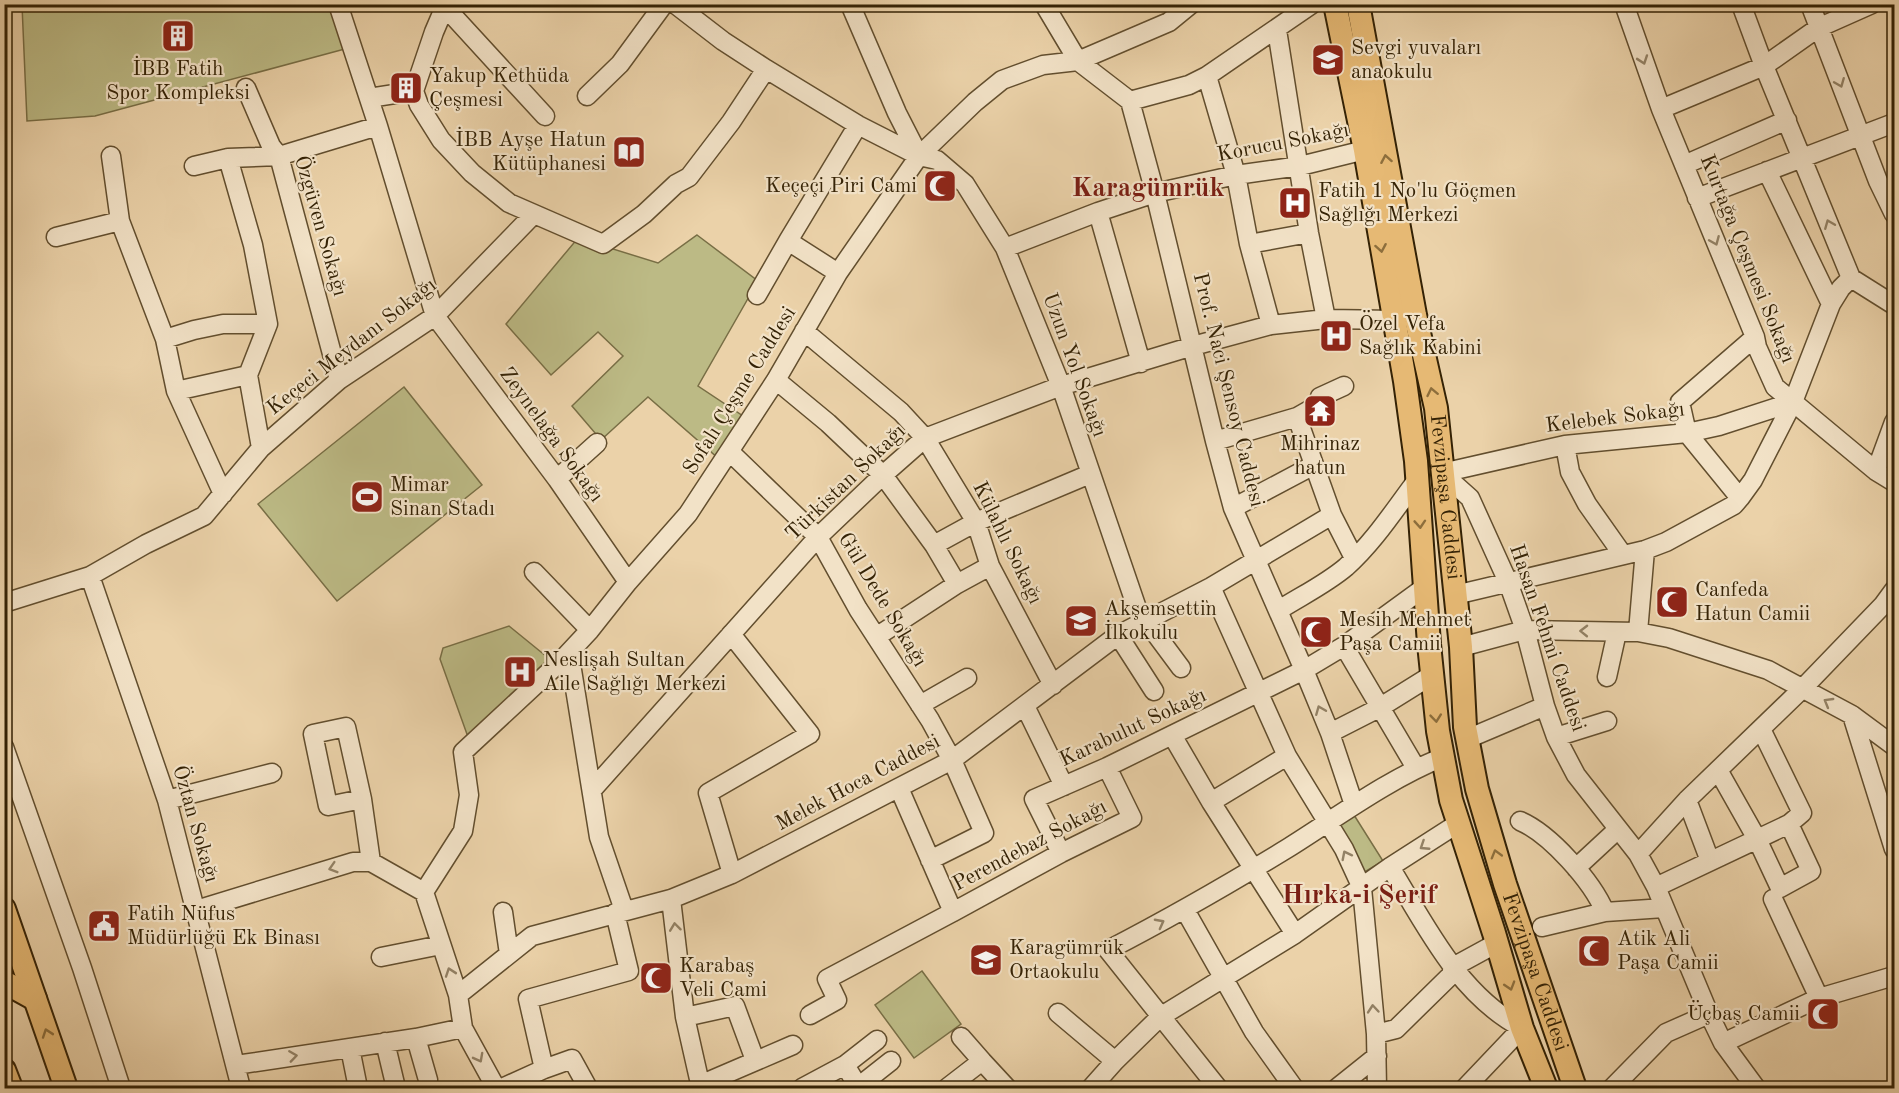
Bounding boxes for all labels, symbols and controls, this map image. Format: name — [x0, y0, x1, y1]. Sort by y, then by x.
building icon: İBB Fatih Spor Kompleksi — [160, 18, 196, 54]
place label: Sevgi yuvaları anaokulu — [1351, 38, 1481, 83]
school or university icon: Sevgi yuvaları anaokulu — [1310, 42, 1346, 78]
one-way arrow — [1636, 54, 1649, 65]
place label: İBB Fatih Spor Kompleksi — [106, 55, 250, 104]
place label: Yakup Kethüda Çeşmesi — [429, 66, 569, 111]
building icon: Yakup Kethüda Çeşmesi — [388, 70, 424, 106]
one-way arrow — [1833, 76, 1845, 87]
street label: Korucu Sokağı — [1215, 120, 1351, 166]
place label: İBB Ayşe Hatun Kütüphanesi — [455, 126, 606, 175]
library icon: İBB Ayşe Hatun Kütüphanesi — [611, 134, 647, 170]
street label: Özgüven Sokağı — [290, 152, 354, 299]
street label: Kurtağa Çeşmesi Sokağı — [1696, 152, 1798, 366]
one-way arrow — [1380, 154, 1393, 164]
mosque icon: Keçeçi Piri Cami — [922, 168, 958, 204]
district label: Karagümrük — [1071, 175, 1225, 202]
place label: Keçeçi Piri Cami — [765, 176, 917, 197]
place label: Fatih 1 No'lu Göçmen Sağlığı Merkezi — [1318, 181, 1516, 226]
hospital icon: Fatih 1 No'lu Göçmen Sağlığı Merkezi — [1277, 185, 1313, 221]
one-way arrow — [1824, 219, 1836, 230]
one-way arrow — [1708, 235, 1720, 246]
one-way arrow — [1374, 242, 1387, 252]
street label: Prof. Naci Şensoy Caddesi — [1189, 271, 1267, 509]
street label: Keçeci Meydanı Sokağı — [263, 275, 441, 419]
street label: Uzun Yol Sokağı — [1038, 290, 1110, 440]
street label: Sofalı Çeşme Caddesi — [680, 303, 800, 479]
place label: Özel Vefa Sağlık Kabini — [1359, 310, 1482, 359]
hospital icon: Özel Vefa Sağlık Kabini — [1318, 318, 1354, 354]
street label: Zeynelağa Sokağı — [495, 364, 607, 506]
one-way arrow — [1426, 387, 1439, 397]
temple icon: Mihrinaz hatun — [1302, 393, 1338, 429]
street label: Kelebek Sokağı — [1544, 399, 1686, 437]
street label: Fevzipaşa Caddesi — [1426, 413, 1464, 581]
street label: Türkistan Sokağı — [782, 421, 910, 545]
place label: Mihrinaz hatun — [1280, 434, 1360, 479]
place label: Mimar Sinan Stadı — [390, 475, 495, 520]
street label: Külahlı Sokağı — [968, 478, 1046, 608]
sports icon: Mimar Sinan Stadı — [349, 479, 385, 515]
one-way arrow — [1414, 519, 1427, 528]
street label: Gül Dede Sokağı — [834, 529, 930, 671]
street label: Hasan Fehmi Caddesi — [1505, 542, 1589, 734]
place label: Canfeda Hatun Camii — [1695, 580, 1810, 625]
mosque icon: Canfeda Hatun Camii — [1654, 584, 1690, 620]
place label: Akşemsettin İlkokulu — [1104, 599, 1217, 644]
school or university icon: Akşemsettin İlkokulu — [1063, 603, 1099, 639]
place label: Mesih Mehmet Paşa Camii — [1339, 610, 1471, 655]
mosque icon: Mesih Mehmet Paşa Camii — [1298, 614, 1334, 650]
one-way arrow — [1580, 625, 1589, 638]
place label: Neslişah Sultan Aile Sağlığı Merkezi — [543, 650, 726, 695]
hospital icon: Neslişah Sultan Aile Sağlığı Merkezi — [502, 654, 538, 690]
street label: Karabulut Sokağı — [1056, 685, 1210, 771]
one-way arrow — [1824, 698, 1834, 709]
one-way arrow — [1315, 705, 1328, 716]
one-way arrow — [1430, 713, 1442, 723]
street label: Melek Hoca Caddesi — [772, 731, 944, 835]
street label: Öztan Sokağı — [168, 762, 226, 885]
street label: Perendebaz Sokağı — [950, 797, 1110, 895]
one-way arrow — [1420, 838, 1430, 850]
one-way arrow — [1491, 849, 1503, 860]
one-way arrow — [1342, 850, 1354, 861]
one-way arrow — [328, 861, 339, 873]
district label: Hırka-i Şerif — [1282, 882, 1438, 909]
street label: Fevzipaşa Caddesi — [1498, 890, 1572, 1054]
place label: Fatih Nüfus Müdürlüğü Ek Binası — [127, 904, 320, 949]
public building icon: Fatih Nüfus Müdürlüğü Ek Binası — [86, 908, 122, 944]
one-way arrow — [1154, 919, 1164, 930]
one-way arrow — [669, 923, 681, 932]
place label: Atik Ali Paşa Camii — [1617, 929, 1719, 974]
mosque icon: Atik Ali Paşa Camii — [1576, 933, 1612, 969]
place label: Karagümrük Ortaokulu — [1009, 938, 1124, 983]
school or university icon: Karagümrük Ortaokulu — [968, 942, 1004, 978]
place label: Karabaş Veli Cami — [679, 956, 767, 1001]
mosque icon: Karabaş Veli Cami — [638, 960, 674, 996]
one-way arrow — [445, 967, 457, 978]
one-way arrow — [1503, 980, 1515, 991]
mosque icon: Üçbaş Camii — [1805, 996, 1841, 1032]
place label: Üçbaş Camii — [1687, 1000, 1800, 1025]
one-way arrow — [1367, 1005, 1380, 1014]
one-way arrow — [41, 1028, 54, 1039]
one-way arrow — [289, 1051, 298, 1063]
one-way arrow — [472, 1052, 483, 1063]

